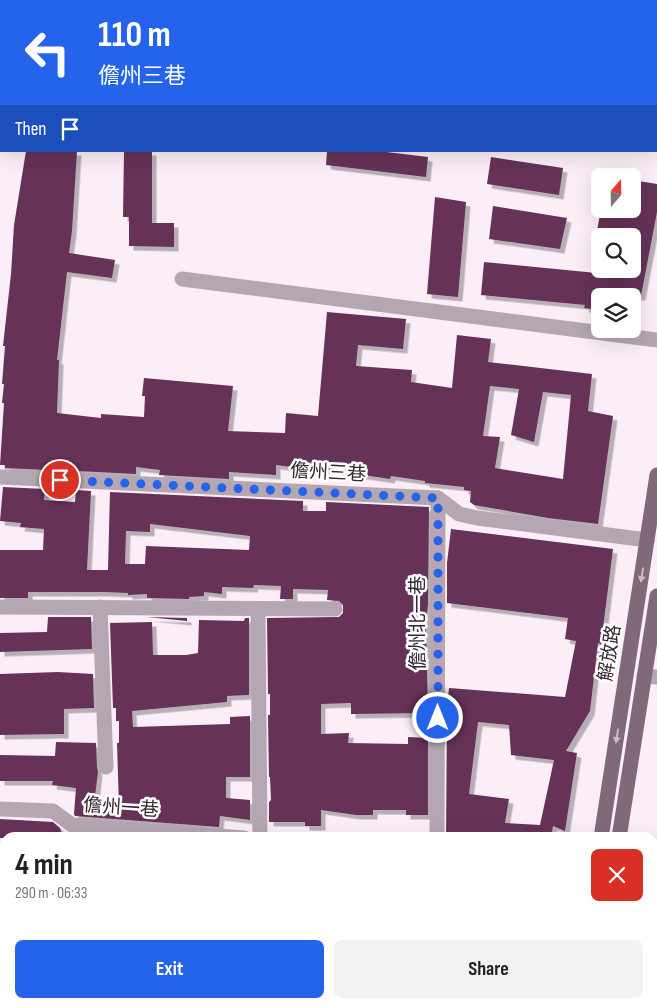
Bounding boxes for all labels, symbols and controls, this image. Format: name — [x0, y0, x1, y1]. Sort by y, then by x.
text: 110 m — [98, 14, 171, 57]
icon: left — [15, 20, 80, 85]
text: 儋州三巷 — [98, 63, 186, 90]
icon: arrive — [56, 115, 84, 143]
text: Then — [15, 118, 46, 141]
north arrow — [591, 168, 641, 218]
map controls — [591, 168, 641, 338]
button: search — [591, 228, 641, 278]
button: layers — [591, 288, 641, 338]
pin — [39, 459, 81, 501]
street label: 儋州三巷 — [289, 460, 367, 486]
icon: arrive — [46, 466, 74, 494]
one-way arrow — [638, 567, 646, 583]
street label: 儋州北一巷 — [407, 575, 430, 671]
street label: 解放路 — [594, 623, 626, 683]
position arrow — [411, 691, 463, 743]
one-way arrow — [613, 728, 621, 744]
street label: 儋州一巷 — [82, 794, 160, 822]
text: 4 min — [15, 847, 73, 883]
button: close — [591, 849, 643, 901]
text: 290 m · 06:33 — [15, 884, 88, 903]
button: Exit — [15, 940, 324, 998]
button: Share — [334, 940, 643, 998]

